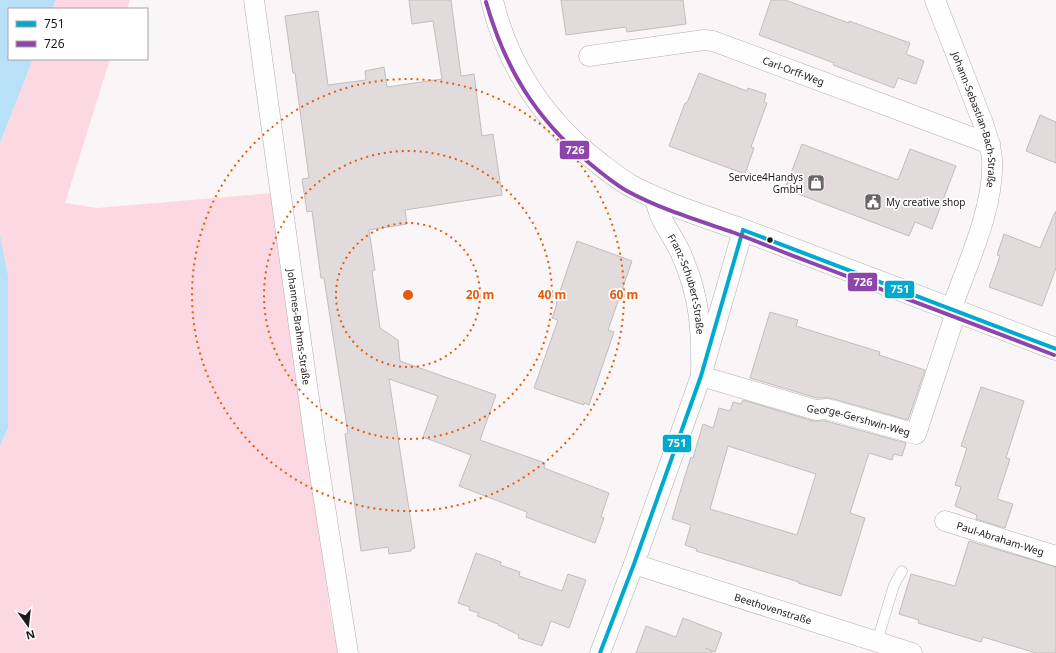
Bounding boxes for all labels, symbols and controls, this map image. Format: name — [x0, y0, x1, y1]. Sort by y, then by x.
legend — [8, 8, 148, 60]
text: 751 — [44, 15, 65, 32]
text: 726 — [44, 35, 65, 52]
street label: Johann-Sebastian-Bach-Straße — [948, 49, 999, 189]
street label: Carl-Orff-Weg — [761, 53, 826, 89]
line badge: 726 — [559, 140, 590, 160]
text: 726 — [566, 142, 584, 157]
place label: Service4Handys GmbH — [729, 170, 803, 196]
shop icon: Service4Handys GmbH — [806, 173, 826, 193]
public building icon: My creative shop — [863, 192, 883, 212]
place label: My creative shop — [886, 195, 965, 209]
street label: Franz-Schubert-Straße — [665, 231, 708, 335]
unlabelled marker — [765, 235, 775, 245]
street label: Johannes-Brahms-Straße — [284, 267, 314, 386]
line badge: 726 — [847, 272, 878, 292]
text: 726 — [854, 274, 872, 289]
line badge: 751 — [884, 280, 915, 299]
text: 751 — [891, 281, 909, 296]
text: 20 m — [466, 286, 494, 303]
text: 40 m — [538, 286, 566, 303]
text: 60 m — [610, 286, 638, 303]
centre of rings — [401, 288, 415, 302]
street label: George-Gershwin-Weg — [805, 401, 912, 439]
line badge: 751 — [662, 434, 692, 453]
text: 751 — [668, 435, 686, 450]
street label: Paul-Abraham-Weg — [955, 518, 1046, 559]
street label: Beethovenstraße — [733, 590, 814, 628]
north arrow — [8, 605, 48, 645]
text: N — [24, 627, 37, 644]

